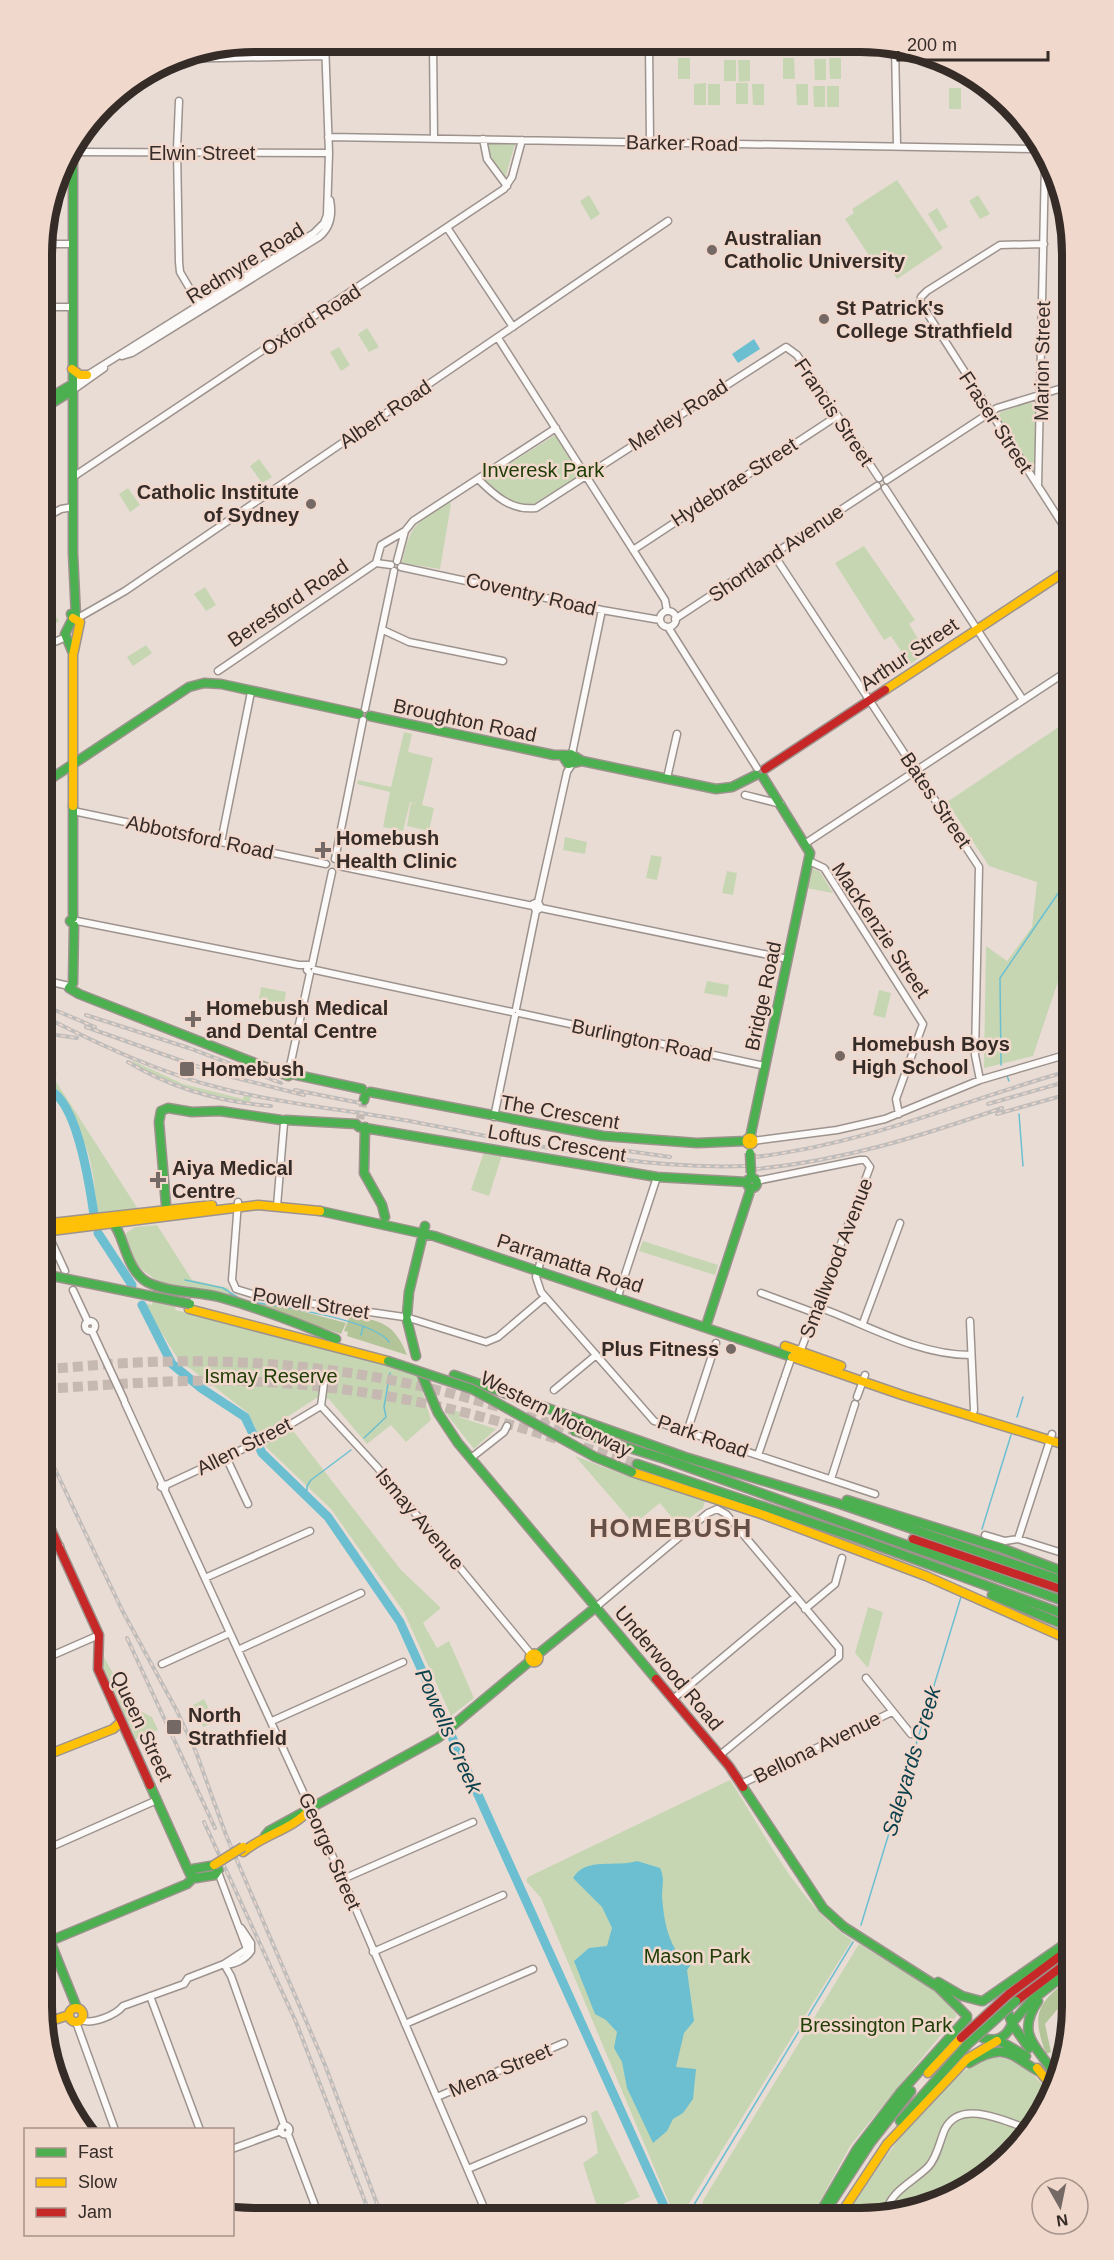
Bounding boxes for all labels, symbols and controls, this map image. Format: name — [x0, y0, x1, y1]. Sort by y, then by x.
scale bar — [898, 24, 1048, 62]
text: 200 m — [907, 35, 957, 55]
street label: Barker Road — [626, 131, 738, 155]
street label: Elwin Street — [149, 142, 256, 164]
street label: Redmyre Road — [182, 218, 308, 308]
place label: Australian Catholic University — [724, 227, 906, 272]
marker: Australian Catholic University — [705, 243, 719, 257]
street label: Oxford Road — [257, 280, 365, 360]
place label: St Patrick's College Strathfield — [836, 297, 1013, 342]
street label: Marion Street — [1030, 300, 1054, 421]
marker: St Patrick's College Strathfield — [817, 312, 831, 326]
street label: Francis Street — [790, 354, 878, 470]
street label: Fraser Street — [955, 367, 1037, 477]
street label: Albert Road — [335, 375, 435, 453]
street label: Merley Road — [624, 375, 732, 455]
street label: Hydebrae Street — [667, 433, 801, 531]
park label: Inveresk Park — [482, 459, 605, 481]
place label: Catholic Institute of Sydney — [137, 481, 300, 526]
marker: Catholic Institute of Sydney — [304, 497, 318, 511]
street label: Shortland Avenue — [705, 500, 847, 606]
street label: Beresford Road — [224, 555, 352, 651]
street label: Coventry Road — [464, 568, 598, 620]
street label: Arthur Street — [856, 613, 963, 695]
street label: Broughton Road — [391, 694, 539, 746]
street label: Bates Street — [896, 748, 976, 852]
street label: Abbotsford Road — [124, 811, 276, 863]
place label: Homebush Health Clinic — [336, 827, 457, 872]
marker: Homebush Health Clinic — [314, 841, 332, 859]
street label: MacKenzie Street — [828, 858, 934, 1002]
street label: Bridge Road — [741, 939, 785, 1053]
place label: Homebush Medical and Dental Centre — [206, 997, 388, 1042]
marker: Homebush Medical and Dental Centre — [184, 1010, 202, 1028]
street label: Burlington Road — [570, 1014, 714, 1066]
place label: Homebush Boys High School — [852, 1033, 1010, 1078]
marker: Homebush Boys High School — [833, 1049, 847, 1063]
place label: Homebush — [201, 1058, 304, 1080]
marker: Homebush — [178, 1060, 196, 1078]
street label: The Crescent — [499, 1091, 621, 1133]
street label: Loftus Crescent — [486, 1120, 628, 1166]
place label: Aiya Medical Centre — [172, 1157, 293, 1202]
marker: Aiya Medical Centre — [149, 1171, 167, 1189]
street label: Smallwood Avenue — [795, 1175, 877, 1341]
street label: Parramatta Road — [494, 1229, 646, 1297]
street label: Powell Street — [251, 1283, 371, 1323]
place label: Plus Fitness — [601, 1338, 719, 1360]
marker: Plus Fitness — [724, 1342, 738, 1356]
park label: Ismay Reserve — [204, 1365, 338, 1387]
street label: Western Motorway — [477, 1366, 635, 1462]
street label: Park Road — [655, 1410, 751, 1462]
street label: Allen Street — [193, 1413, 295, 1479]
street label: Ismay Avenue — [371, 1464, 469, 1574]
district label: HOMEBUSH — [589, 1513, 753, 1543]
street label: Underwood Road — [611, 1601, 727, 1735]
water label: Powells Creek — [411, 1665, 487, 1798]
street label: Queen Street — [107, 1667, 177, 1785]
water label: Saleyards Creek — [877, 1682, 945, 1839]
place label: North Strathfield — [188, 1704, 287, 1749]
street label: Bellona Avenue — [750, 1707, 884, 1787]
marker: North Strathfield — [165, 1718, 183, 1736]
street label: George Street — [294, 1789, 366, 1913]
park label: Mason Park — [644, 1945, 751, 1967]
park label: Bressington Park — [800, 2014, 953, 2036]
street label: Mena Street — [446, 2038, 555, 2101]
legend — [24, 2128, 234, 2236]
text: Fast — [78, 2142, 113, 2162]
text: Slow — [78, 2172, 118, 2192]
north arrow — [1030, 2176, 1090, 2236]
text: Jam — [78, 2202, 112, 2222]
text: N — [1055, 2211, 1069, 2230]

